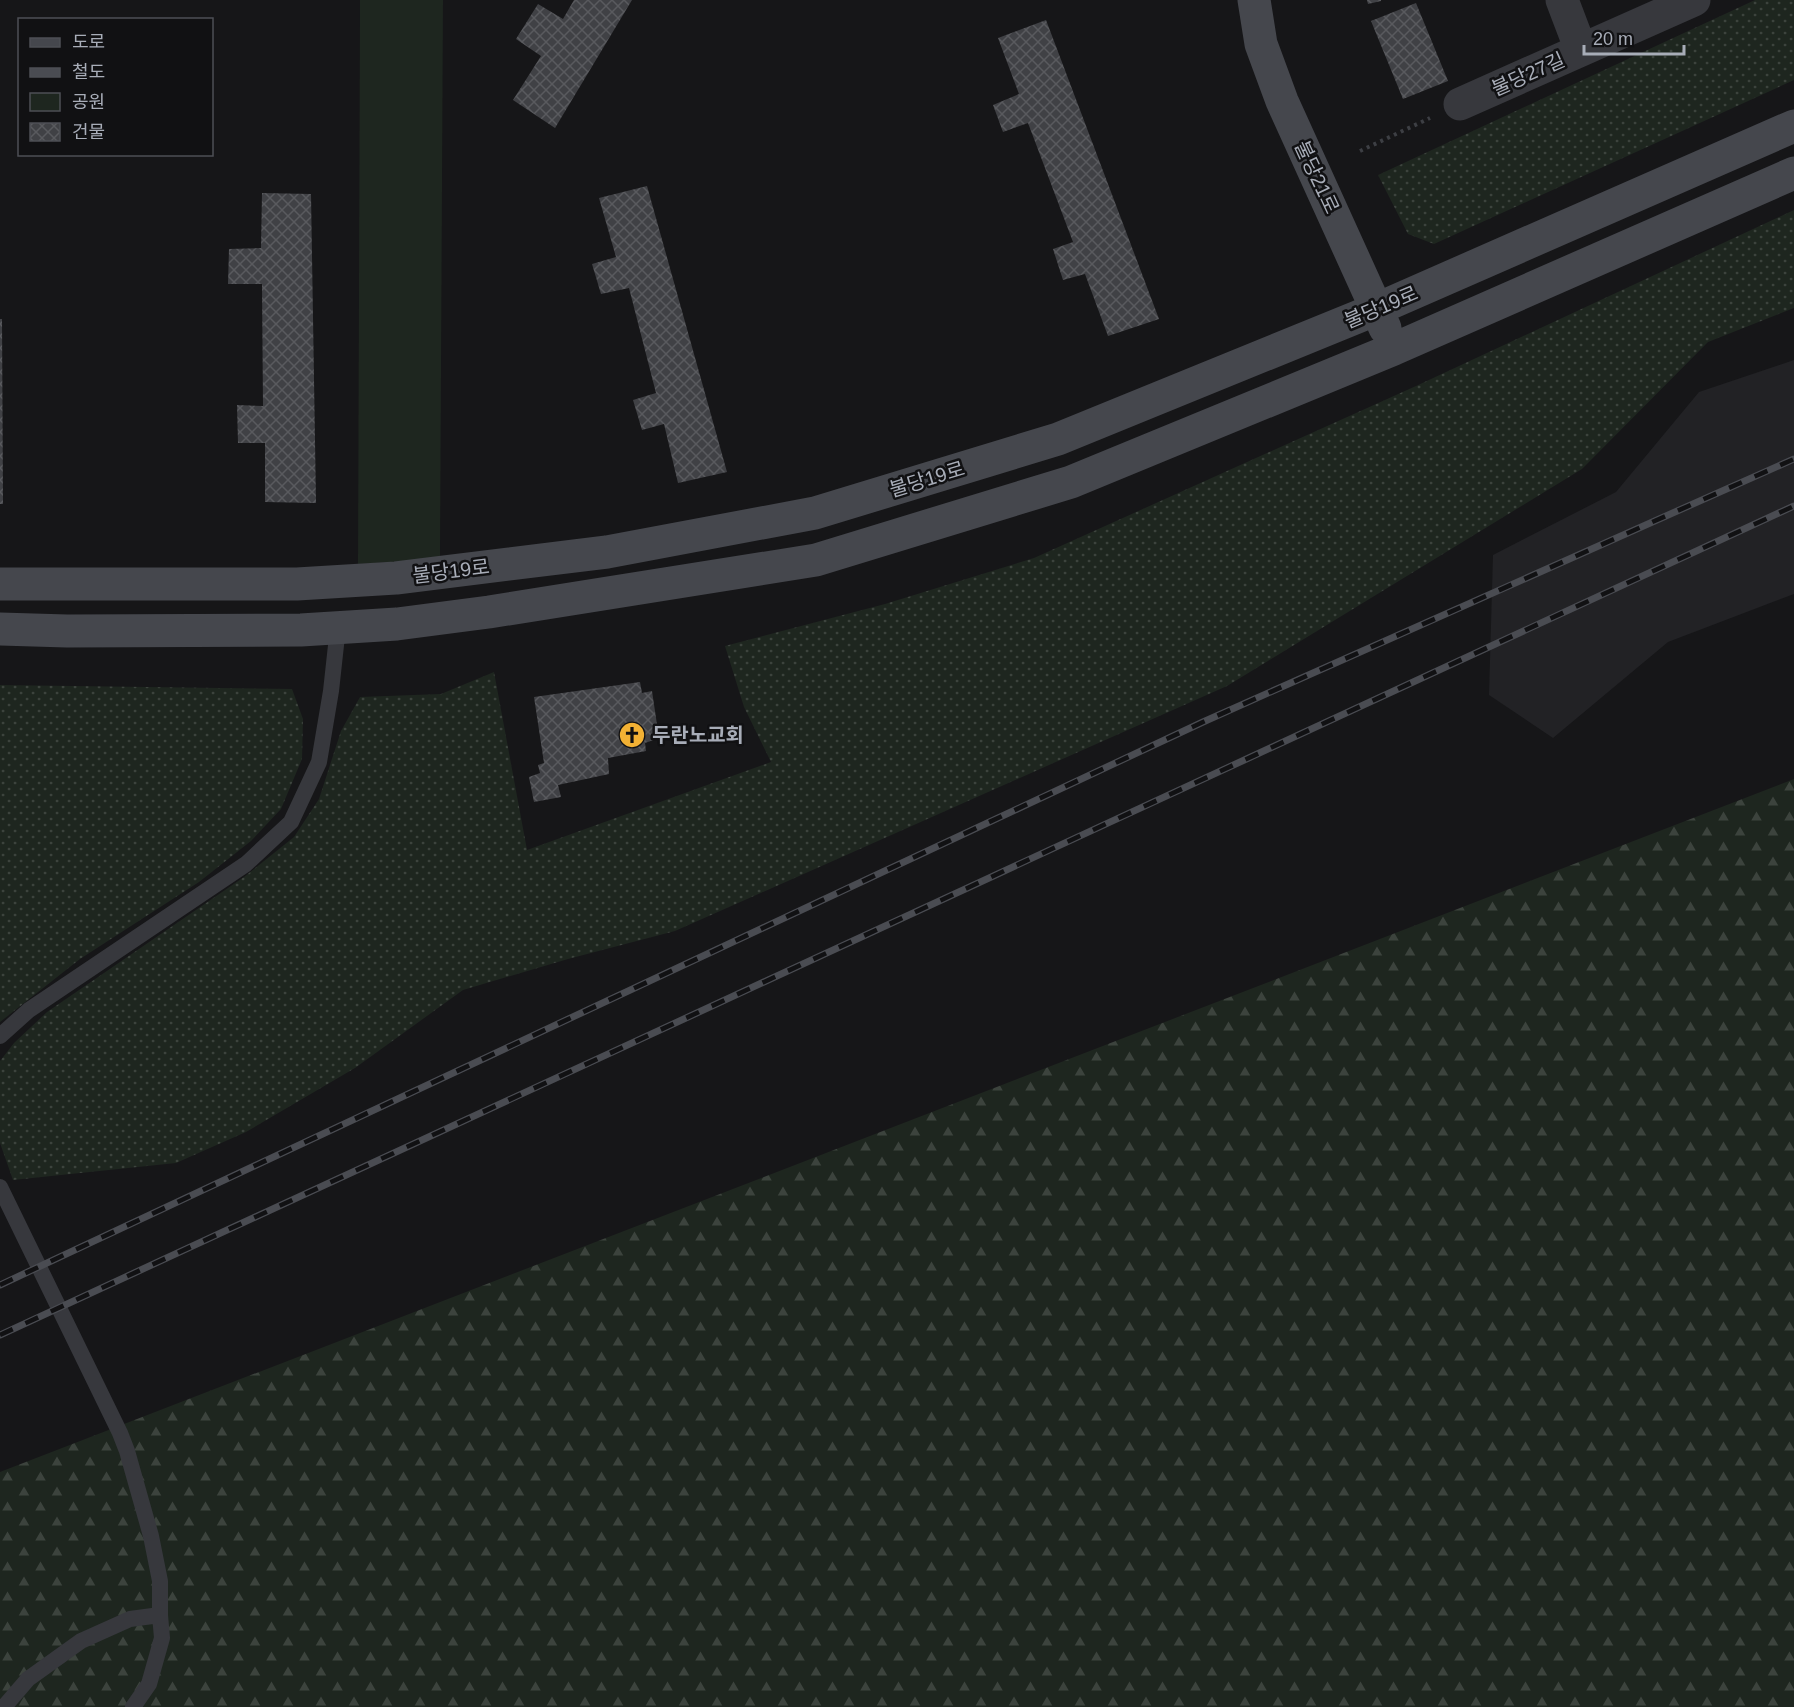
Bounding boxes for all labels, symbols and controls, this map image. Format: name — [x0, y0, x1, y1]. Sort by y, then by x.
legend — [18, 18, 213, 156]
scale bar — [1584, 18, 1684, 56]
text: 20 m — [1593, 29, 1633, 49]
text: 도로 — [72, 32, 105, 52]
street label: 불당27길 — [1488, 48, 1568, 100]
text: 철도 — [72, 62, 105, 82]
text: 공원 — [72, 92, 105, 112]
text: 건물 — [72, 122, 105, 142]
street label: 불당21로 — [1291, 137, 1343, 217]
street label: 불당19로 — [1341, 282, 1421, 332]
street label: 불당19로 — [887, 457, 967, 501]
street label: 불당19로 — [411, 555, 491, 587]
church icon: 두란노교회 — [617, 720, 647, 750]
place label: 두란노교회 — [652, 724, 744, 746]

